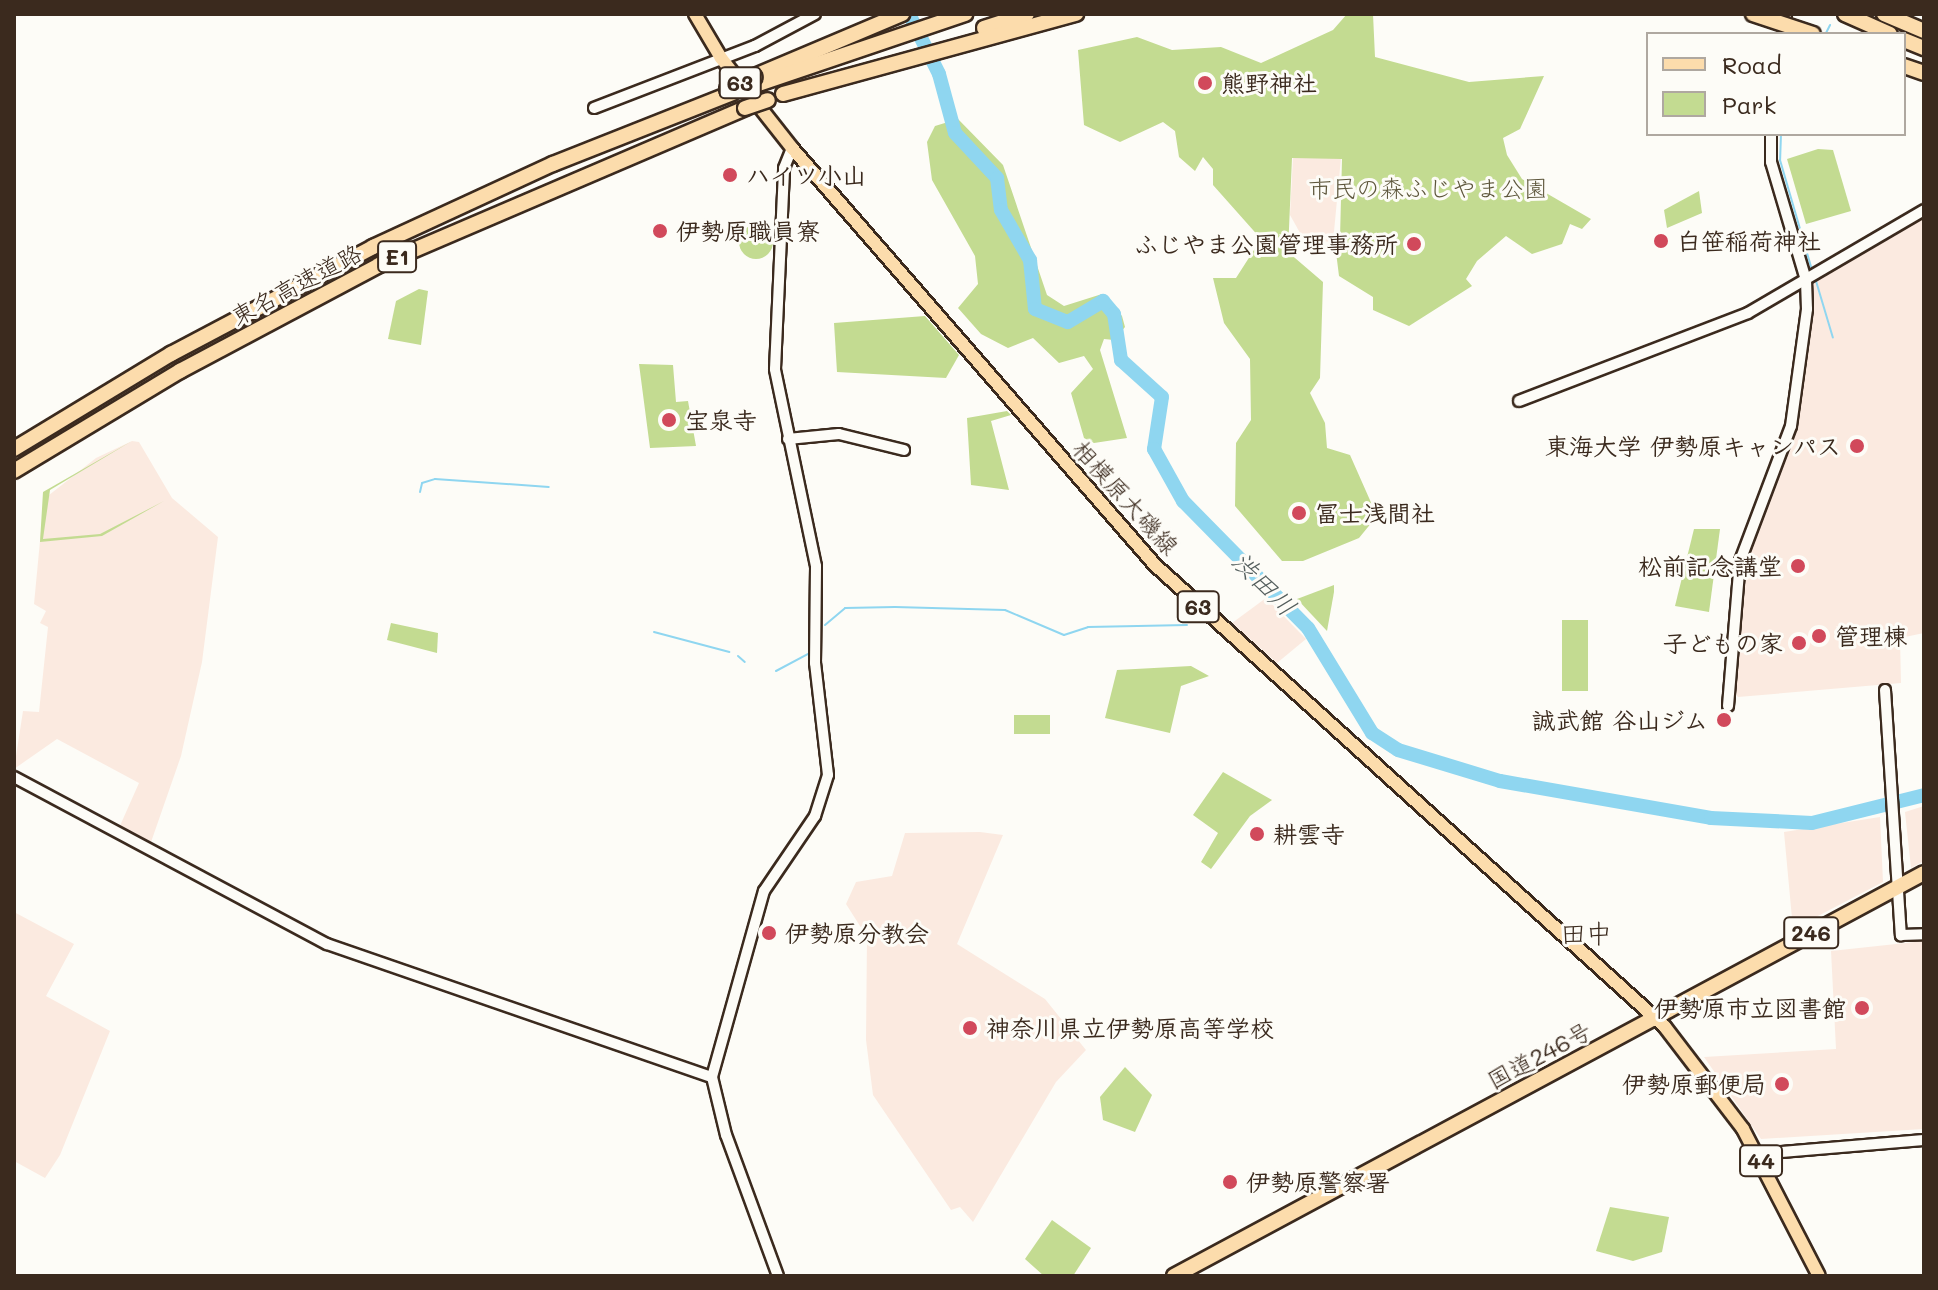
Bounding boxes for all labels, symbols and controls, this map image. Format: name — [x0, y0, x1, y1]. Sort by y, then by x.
legend — [1646, 32, 1906, 136]
text: Road — [1722, 49, 1782, 80]
road number: 63 — [718, 65, 762, 101]
place label: 熊野神社 — [1221, 69, 1317, 97]
marker: 熊野神社 — [1196, 74, 1214, 92]
text: Park — [1722, 89, 1776, 120]
place label: ハイツ小山 — [746, 161, 866, 189]
marker: ハイツ小山 — [721, 166, 739, 184]
park label: 市民の森ふじやま公園 — [1308, 174, 1548, 202]
place label: 伊勢原職員寮 — [676, 217, 820, 245]
marker: 伊勢原職員寮 — [651, 222, 669, 240]
place label: 白笹稲荷神社 — [1677, 227, 1821, 255]
place label: ふじやま公園管理事務所 — [1134, 230, 1398, 258]
marker: 白笹稲荷神社 — [1652, 232, 1670, 250]
marker: ふじやま公園管理事務所 — [1405, 235, 1423, 253]
street label: 東名高速道路 — [226, 237, 366, 331]
road number: E1 — [377, 239, 417, 275]
place label: 宝泉寺 — [685, 406, 757, 434]
marker: 宝泉寺 — [660, 411, 678, 429]
place label: 東海大学 伊勢原キャンパス — [1544, 432, 1841, 460]
street label: 相模原大磯線 — [1067, 434, 1185, 560]
marker: 東海大学 伊勢原キャンパス — [1848, 437, 1866, 455]
place label: 冨士浅間社 — [1315, 499, 1435, 527]
marker: 冨士浅間社 — [1290, 504, 1308, 522]
water label: 渋田川 — [1225, 545, 1303, 623]
place label: 松前記念講堂 — [1638, 552, 1782, 580]
marker: 松前記念講堂 — [1789, 557, 1807, 575]
road number: 63 — [1176, 589, 1220, 625]
place label: 管理棟 — [1835, 622, 1907, 650]
marker: 管理棟 — [1810, 627, 1828, 645]
place label: 子どもの家 — [1663, 629, 1783, 657]
marker: 子どもの家 — [1790, 634, 1808, 652]
place label: 誠武館 谷山ジム — [1531, 706, 1708, 734]
marker: 誠武館 谷山ジム — [1715, 711, 1733, 729]
place label: 耕雲寺 — [1273, 820, 1345, 848]
marker: 耕雲寺 — [1248, 825, 1266, 843]
road number: 246 — [1783, 915, 1839, 951]
district label: 田中 — [1560, 918, 1612, 950]
place label: 伊勢原分教会 — [785, 919, 929, 947]
marker: 伊勢原分教会 — [760, 924, 778, 942]
place label: 伊勢原市立図書館 — [1654, 994, 1846, 1022]
marker: 伊勢原市立図書館 — [1853, 999, 1871, 1017]
place label: 神奈川県立伊勢原高等学校 — [986, 1014, 1274, 1042]
street label: 国道246号 — [1482, 1016, 1596, 1094]
marker: 神奈川県立伊勢原高等学校 — [961, 1019, 979, 1037]
place label: 伊勢原郵便局 — [1622, 1070, 1766, 1098]
marker: 伊勢原郵便局 — [1773, 1075, 1791, 1093]
road number: 44 — [1739, 1143, 1783, 1179]
place label: 伊勢原警察署 — [1246, 1168, 1390, 1196]
marker: 伊勢原警察署 — [1221, 1173, 1239, 1191]

